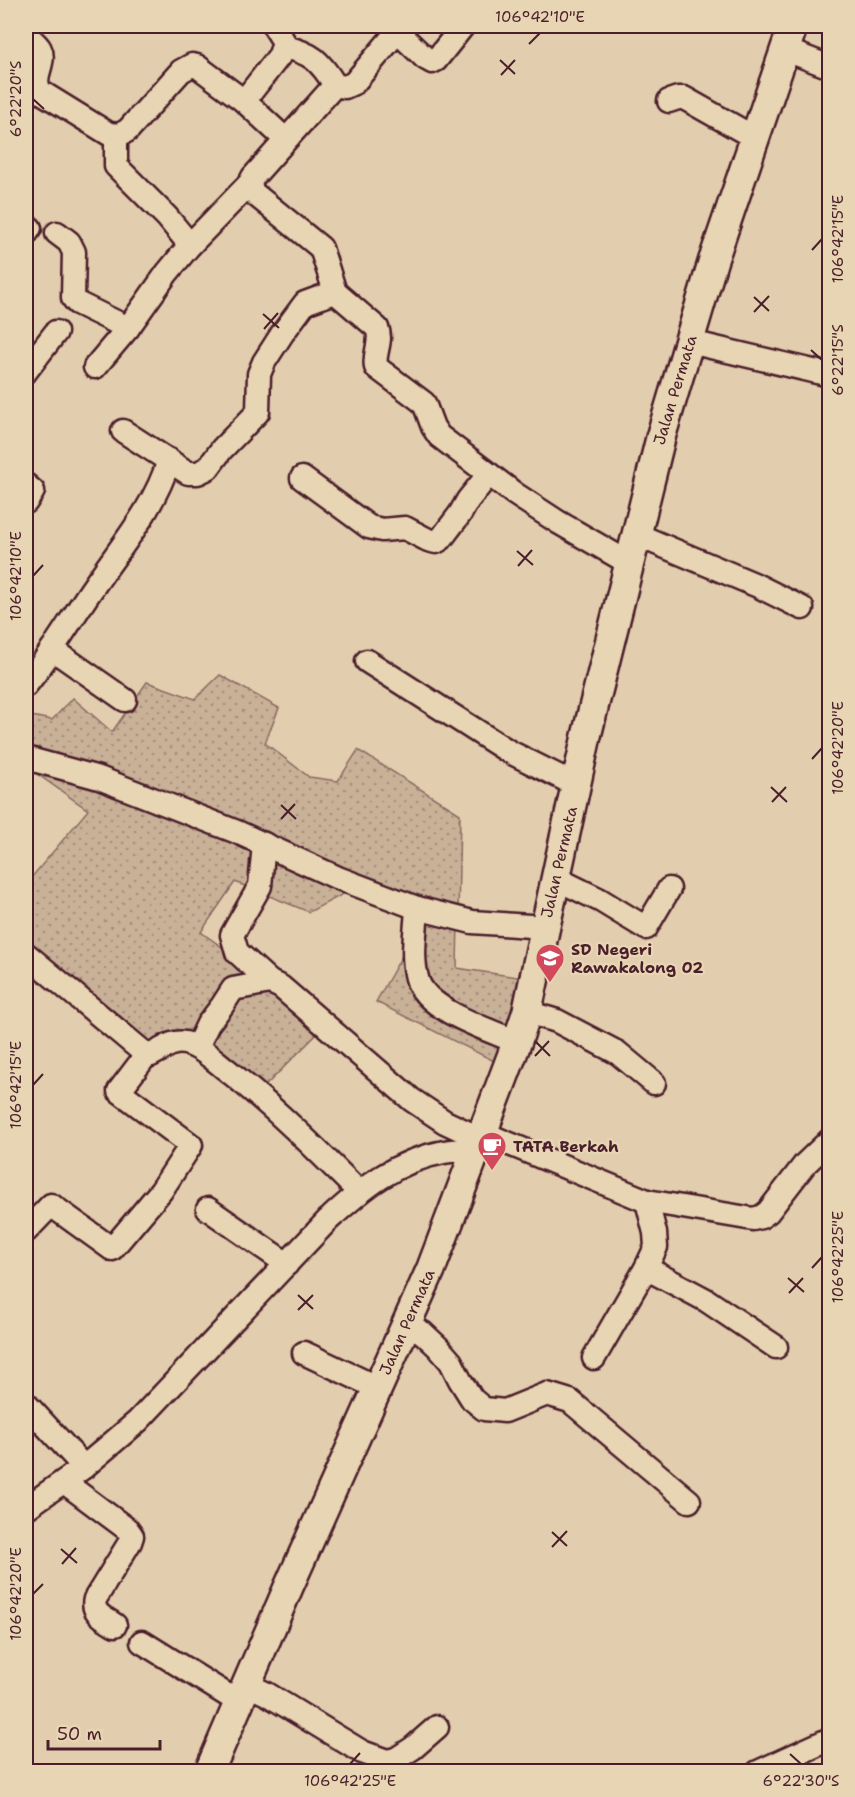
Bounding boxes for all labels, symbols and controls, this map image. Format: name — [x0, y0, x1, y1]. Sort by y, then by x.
text: 106°42'10"E — [495, 7, 585, 27]
text: 6°22'20"S — [6, 61, 26, 137]
text: 106°42'15"E — [828, 195, 848, 283]
text: 6°22'15"S — [828, 324, 848, 396]
street label: Jalan Permata — [648, 333, 702, 447]
text: 106°42'10"E — [6, 531, 26, 621]
text: 106°42'20"E — [828, 701, 848, 795]
street label: Jalan Permata — [536, 804, 582, 920]
place label: SD Negeri Rawakalong 02 — [571, 939, 703, 978]
school or university icon: SD Negeri Rawakalong 02 — [534, 942, 566, 984]
text: 106°42'15"E — [6, 1041, 26, 1129]
cafe icon: TATA Berkah — [476, 1130, 508, 1172]
place label: TATA Berkah — [513, 1136, 619, 1157]
text: 106°42'25"E — [828, 1211, 848, 1303]
street label: Jalan Permata — [374, 1266, 440, 1378]
text: 106°42'20"E — [6, 1547, 26, 1641]
scale bar — [48, 1713, 160, 1751]
text: 50 m — [57, 1722, 102, 1746]
text: 106°42'25"E — [304, 1771, 396, 1791]
text: 6°22'30"S — [763, 1771, 839, 1791]

